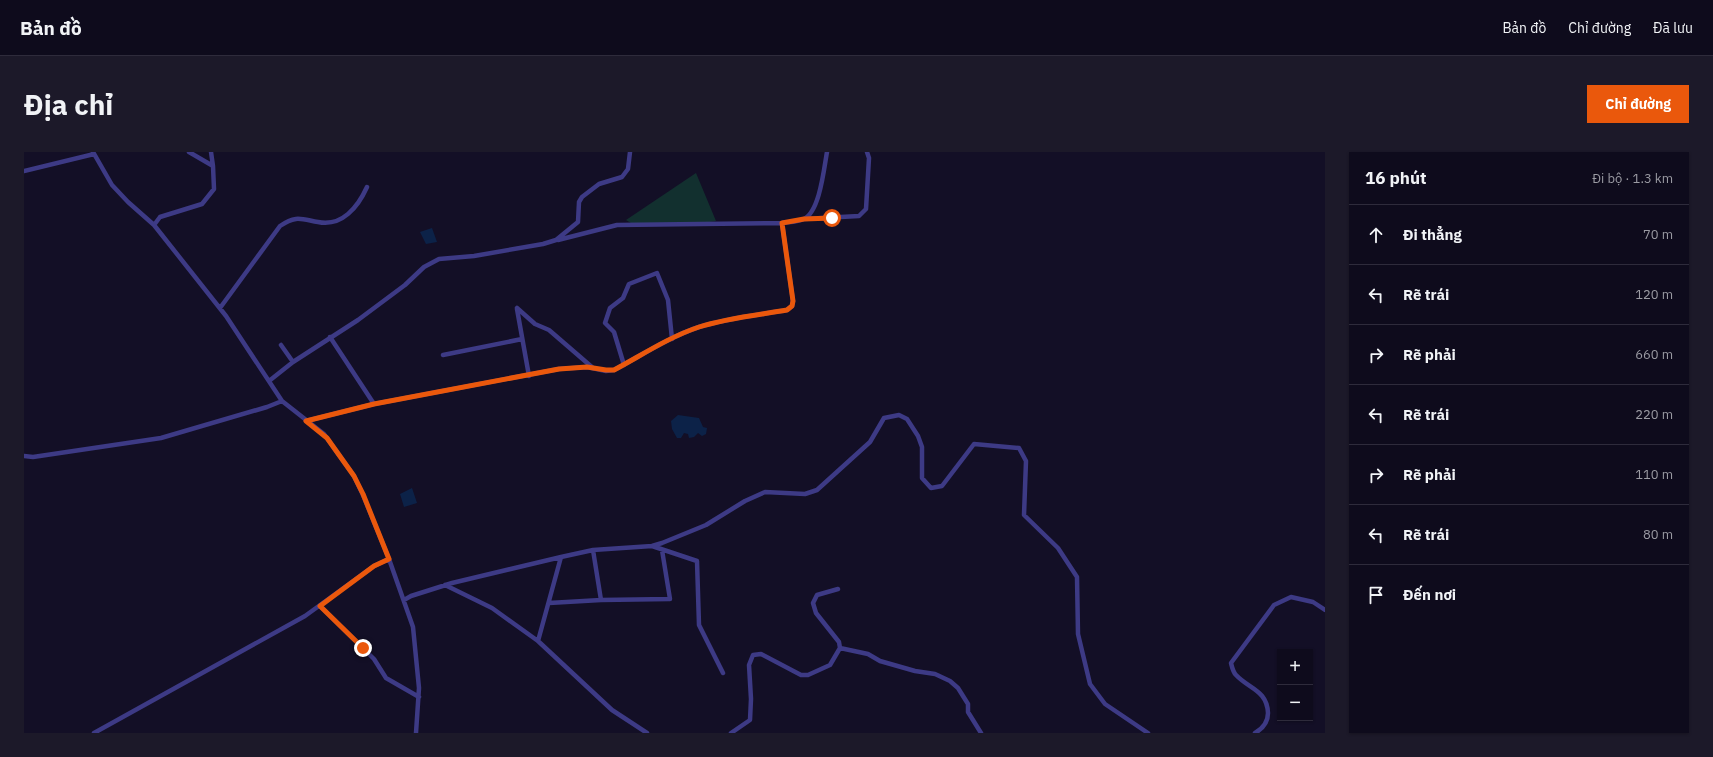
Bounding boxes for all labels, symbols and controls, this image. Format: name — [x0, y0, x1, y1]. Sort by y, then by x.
text: Bản đồ — [20, 16, 82, 40]
text: Bản đồ — [1502, 19, 1546, 37]
text: Chỉ đường — [1568, 19, 1631, 37]
text: Đã lưu — [1653, 19, 1693, 37]
button: Chỉ đường — [1587, 85, 1689, 123]
text: Địa chỉ — [24, 86, 113, 123]
text: 16 phút — [1365, 167, 1427, 189]
text: Đi bộ · 1.3 km — [1592, 170, 1673, 187]
route start — [823, 209, 841, 227]
icon: ahead — [1365, 224, 1387, 246]
text: Đi thẳng — [1403, 225, 1462, 244]
text: 70 m — [1643, 226, 1673, 243]
icon: left — [1365, 284, 1387, 306]
text: Rẽ trái — [1403, 285, 1449, 304]
text: 120 m — [1635, 286, 1673, 303]
icon: right — [1365, 344, 1387, 366]
text: Rẽ phải — [1403, 345, 1456, 364]
text: 660 m — [1635, 346, 1673, 363]
icon: left — [1365, 404, 1387, 426]
text: Rẽ trái — [1403, 405, 1449, 424]
text: 220 m — [1635, 406, 1673, 423]
icon: right — [1365, 464, 1387, 486]
text: Rẽ phải — [1403, 465, 1456, 484]
text: 110 m — [1635, 466, 1673, 483]
icon: left — [1365, 524, 1387, 546]
text: Rẽ trái — [1403, 525, 1449, 544]
text: 80 m — [1643, 526, 1673, 543]
icon: arrive — [1365, 584, 1387, 606]
text: Đến nơi — [1403, 585, 1456, 604]
route end — [354, 639, 372, 657]
map controls — [1277, 649, 1313, 721]
button: + — [1277, 649, 1313, 685]
button: − — [1277, 685, 1313, 721]

